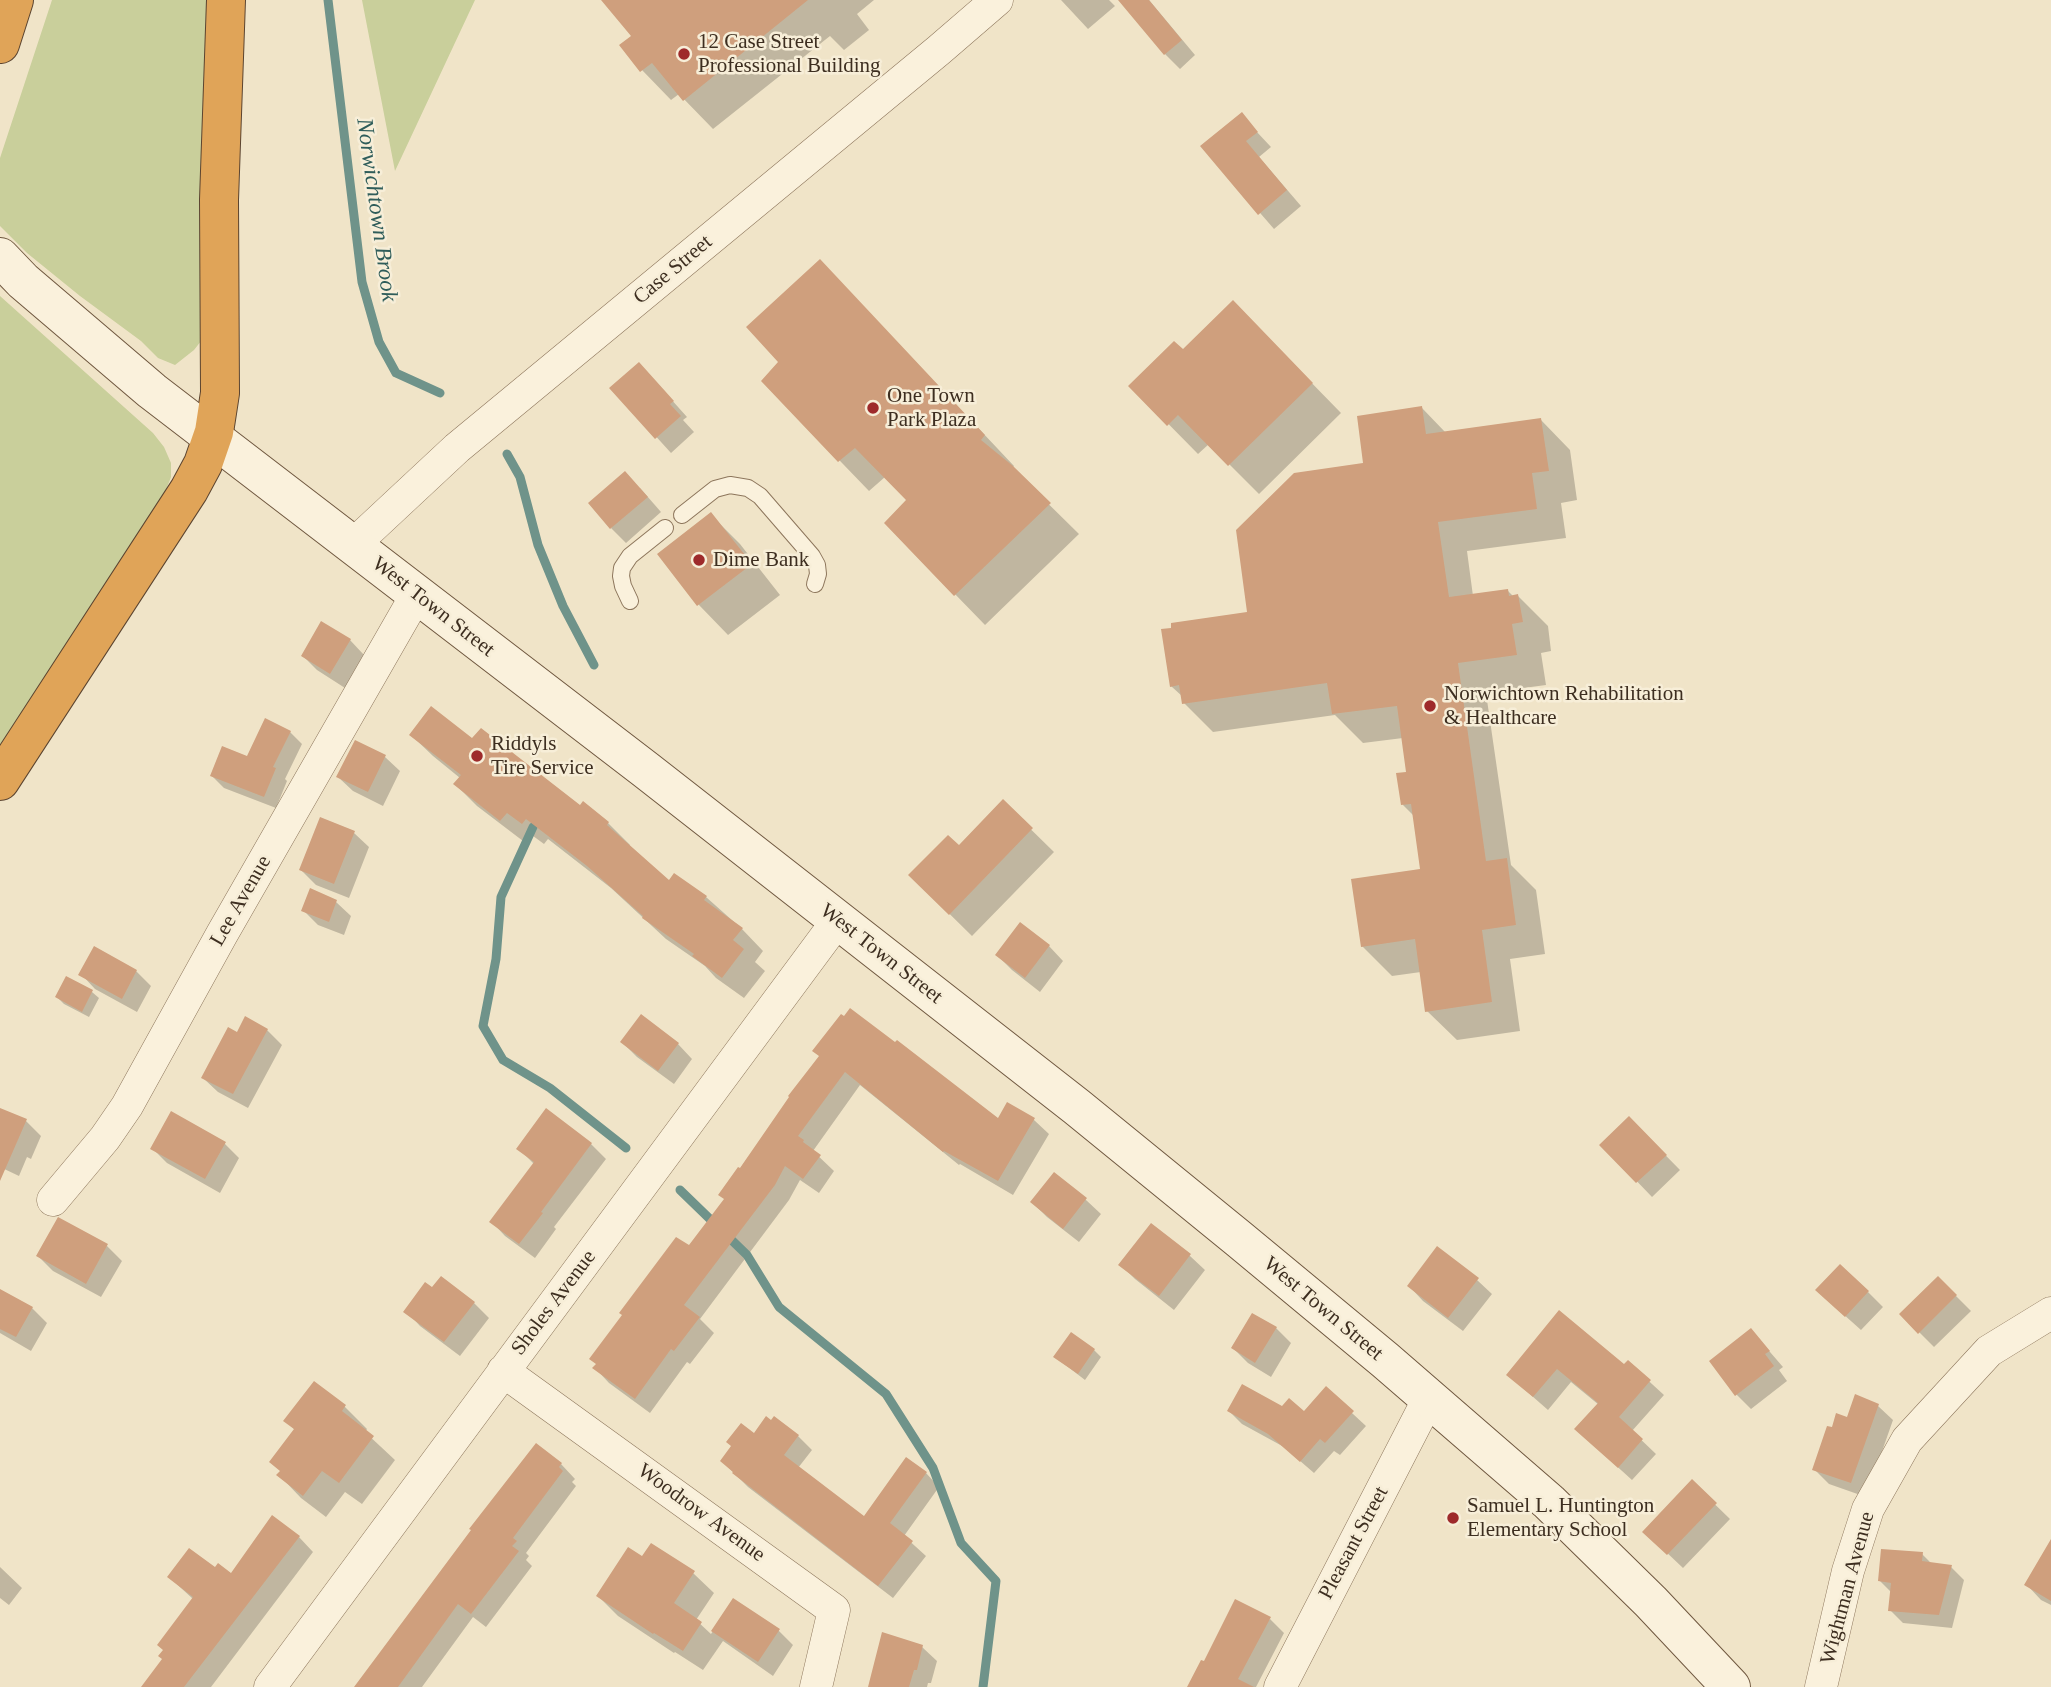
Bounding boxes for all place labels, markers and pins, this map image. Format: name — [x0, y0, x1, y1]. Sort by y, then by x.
place label: 12 Case Street Professional Building — [698, 29, 881, 79]
marker: 12 Case Street Professional Building — [676, 46, 692, 62]
place label: One Town Park Plaza — [887, 383, 976, 433]
marker: One Town Park Plaza — [865, 400, 881, 416]
place label: Dime Bank — [713, 547, 809, 573]
marker: Dime Bank — [691, 552, 707, 568]
place label: Norwichtown Rehabilitation & Healthcare — [1444, 681, 1684, 731]
marker: Norwichtown Rehabilitation & Healthcare — [1422, 698, 1438, 714]
place label: Riddyls Tire Service — [491, 731, 593, 781]
marker: Riddyls Tire Service — [469, 748, 485, 764]
place label: Samuel L. Huntington Elementary School — [1467, 1493, 1654, 1543]
marker: Samuel L. Huntington Elementary School — [1445, 1510, 1461, 1526]

